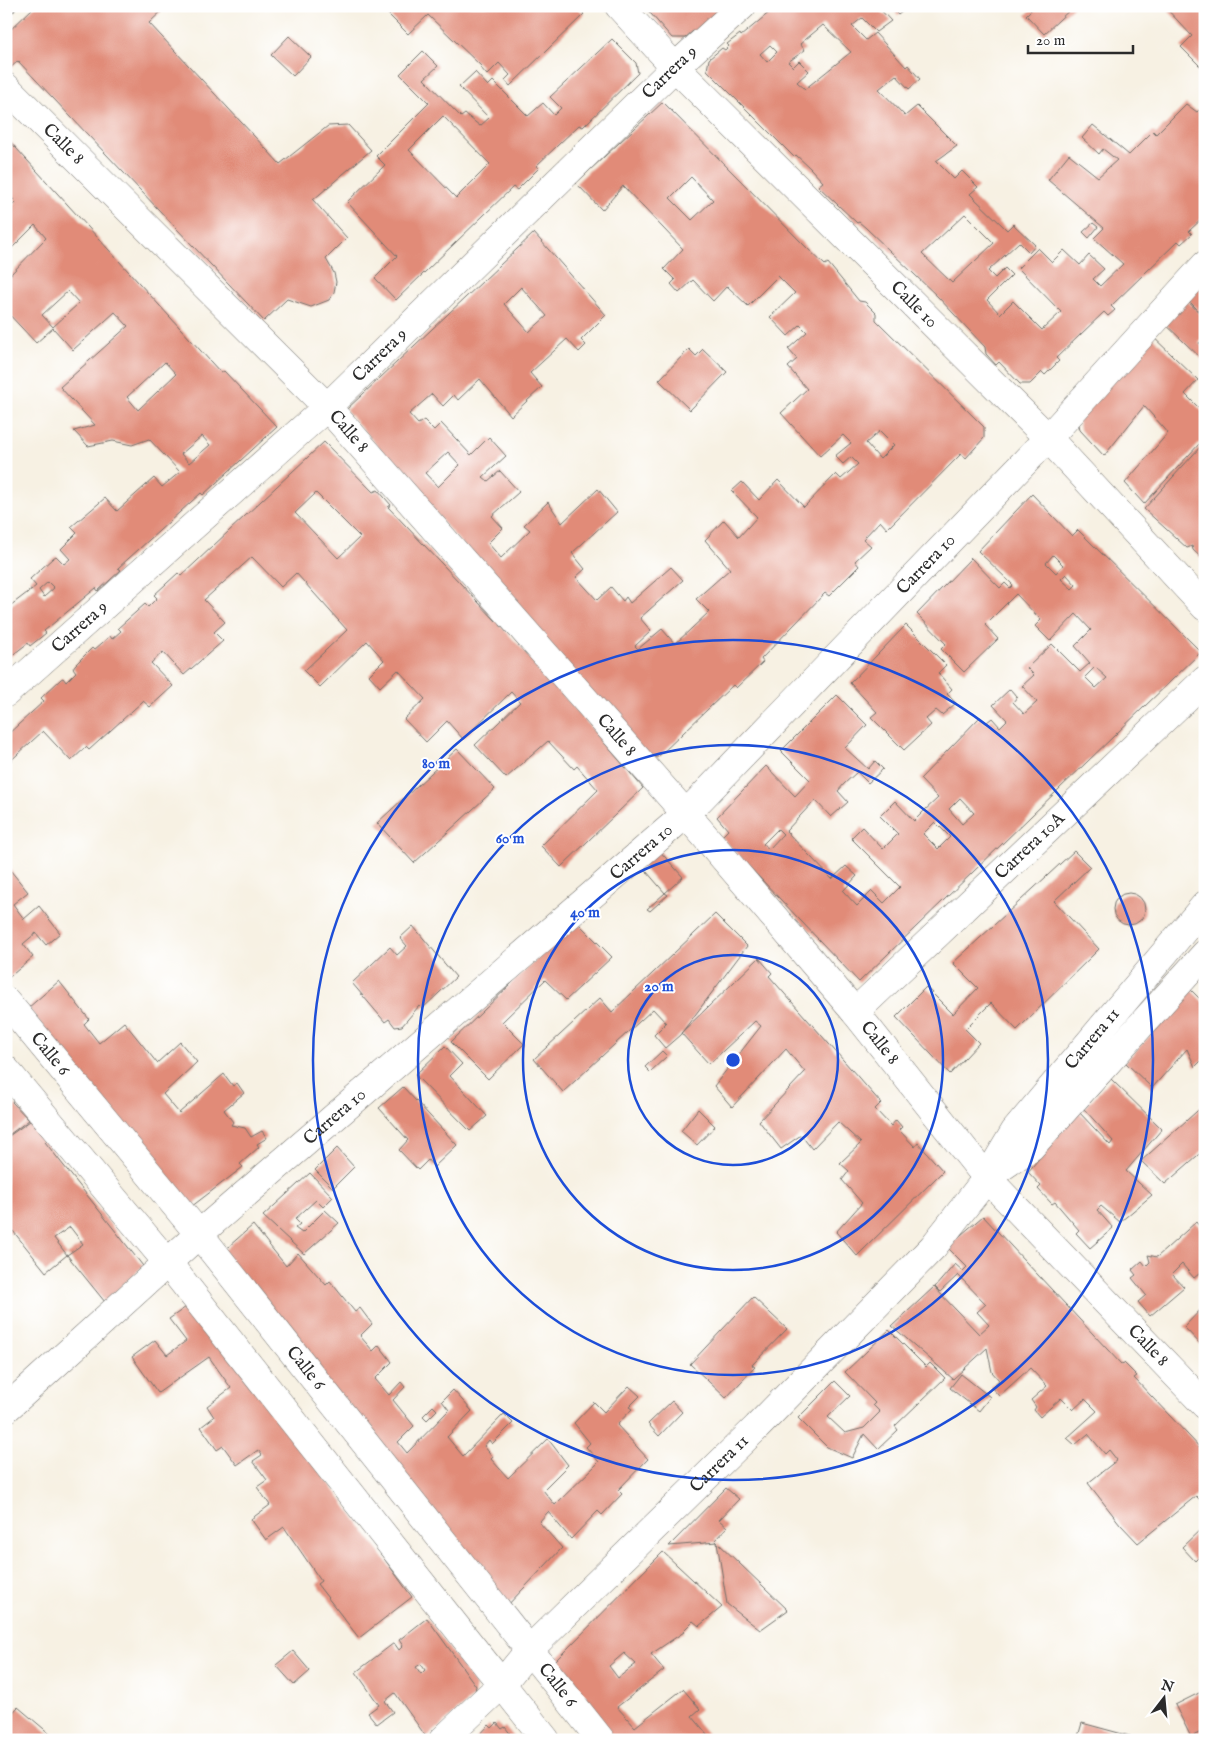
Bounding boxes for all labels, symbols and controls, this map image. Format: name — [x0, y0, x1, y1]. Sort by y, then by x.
scale bar — [1028, 22, 1134, 54]
text: 20 m — [1036, 31, 1066, 50]
street label: Carrera 9 — [637, 41, 702, 104]
street label: Calle 8 — [38, 118, 89, 170]
street label: Calle 10 — [885, 276, 943, 333]
street label: Carrera 9 — [348, 323, 412, 387]
street label: Calle 8 — [324, 405, 374, 458]
street label: Carrera 10 — [892, 529, 961, 600]
street label: Carrera 9 — [47, 596, 113, 658]
street label: Calle 8 — [592, 709, 642, 762]
text: 80 m — [422, 754, 450, 773]
street label: Carrera 10A — [990, 807, 1070, 885]
street label: Carrera 10 — [605, 819, 678, 886]
text: 60 m — [496, 829, 525, 848]
text: 40 m — [570, 903, 600, 922]
text: 20 m — [644, 977, 674, 996]
street label: Carrera 11 — [1060, 1003, 1125, 1075]
street label: Calle 8 — [855, 1016, 904, 1070]
street label: Calle 6 — [25, 1027, 75, 1081]
centre of rings — [724, 1051, 742, 1069]
street label: Carrera 10 — [299, 1083, 371, 1150]
street label: Calle 8 — [1123, 1320, 1174, 1372]
street label: Calle 6 — [281, 1341, 331, 1395]
street label: Carrera 11 — [685, 1430, 754, 1498]
street label: Calle 6 — [533, 1659, 582, 1712]
north arrow — [1138, 1674, 1188, 1724]
text: N — [1158, 1676, 1176, 1697]

